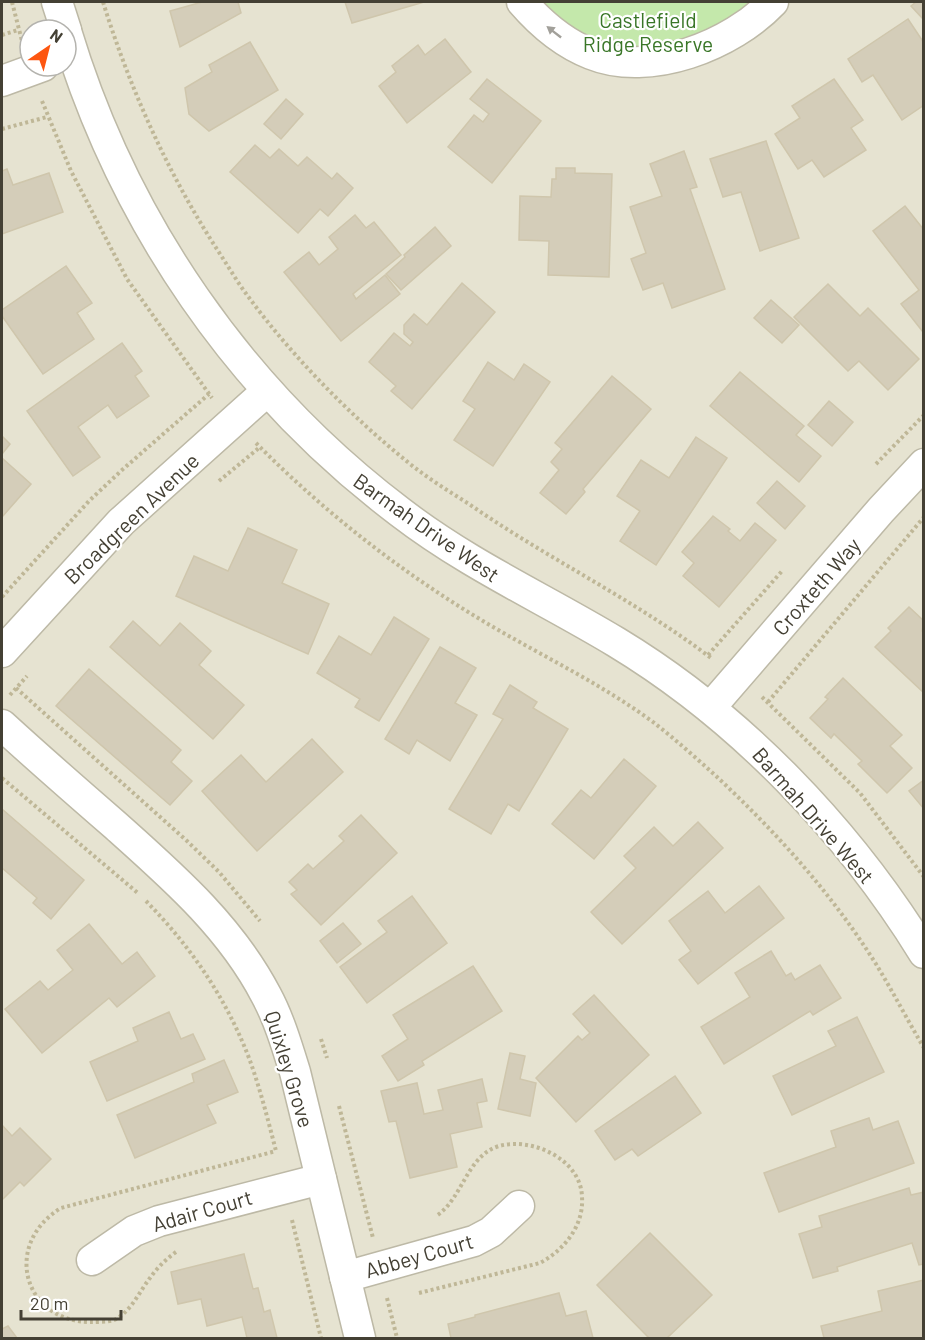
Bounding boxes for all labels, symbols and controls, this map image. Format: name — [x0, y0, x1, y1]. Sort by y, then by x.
park label: Castlefield Ridge Reserve — [583, 7, 713, 56]
north arrow — [18, 18, 78, 78]
text: N — [47, 24, 67, 46]
one-way arrow — [546, 27, 561, 39]
street label: Broadgreen Avenue — [58, 447, 204, 589]
street label: Barmah Drive West — [349, 467, 505, 587]
street label: Croxteth Way — [767, 532, 865, 640]
street label: Barmah Drive West — [748, 742, 880, 888]
street label: Quixley Grove — [260, 1008, 320, 1130]
street label: Adair Court — [149, 1184, 255, 1236]
street label: Abbey Court — [362, 1228, 476, 1282]
scale bar — [21, 1283, 122, 1321]
text: 20 m — [30, 1292, 68, 1314]

